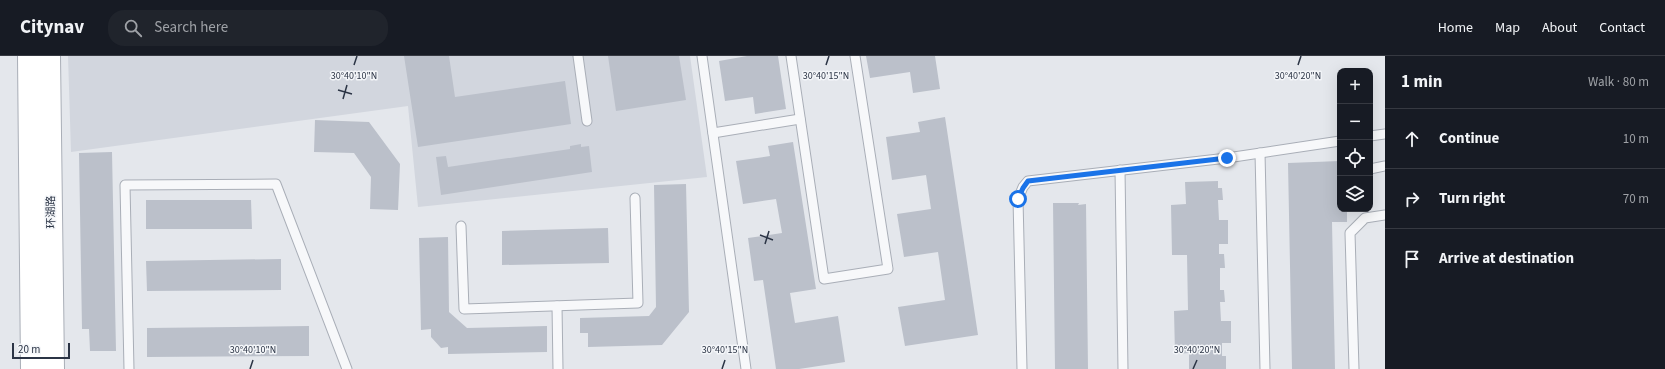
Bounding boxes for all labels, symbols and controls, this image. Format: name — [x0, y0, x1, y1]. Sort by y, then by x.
search box — [108, 10, 388, 46]
text: Citynav — [20, 14, 84, 41]
icon: search — [122, 17, 144, 39]
text: Search here — [154, 17, 228, 38]
text: Home — [1438, 18, 1473, 38]
text: Map — [1495, 18, 1520, 38]
text: About — [1542, 18, 1577, 38]
text: Contact — [1599, 18, 1645, 38]
map controls — [1337, 68, 1373, 212]
button: + — [1337, 68, 1373, 104]
text: 30°40'10"N — [331, 69, 377, 83]
text: 30°40'15"N — [803, 69, 849, 83]
text: 30°40'20"N — [1275, 69, 1321, 83]
text: 1 min — [1401, 70, 1442, 94]
text: Walk · 80 m — [1588, 73, 1649, 91]
button: − — [1337, 104, 1373, 140]
icon: ahead — [1401, 128, 1423, 150]
text: Continue — [1439, 128, 1499, 149]
text: 10 m — [1623, 130, 1649, 148]
button: locate — [1337, 140, 1373, 176]
route end — [1218, 149, 1236, 167]
button: layers — [1337, 176, 1373, 212]
icon: right — [1401, 188, 1423, 210]
text: Turn right — [1439, 188, 1505, 209]
route start — [1009, 190, 1027, 208]
text: 70 m — [1623, 190, 1649, 208]
street label: 环湖路 — [43, 195, 59, 229]
icon: arrive — [1401, 248, 1423, 270]
text: Arrive at destination — [1439, 248, 1574, 269]
scale bar — [12, 341, 70, 360]
text: 20 m — [18, 342, 40, 357]
text: 30°40'10"N — [230, 343, 276, 357]
text: 30°40'15"N — [702, 343, 748, 357]
text: 30°40'20"N — [1174, 343, 1220, 357]

